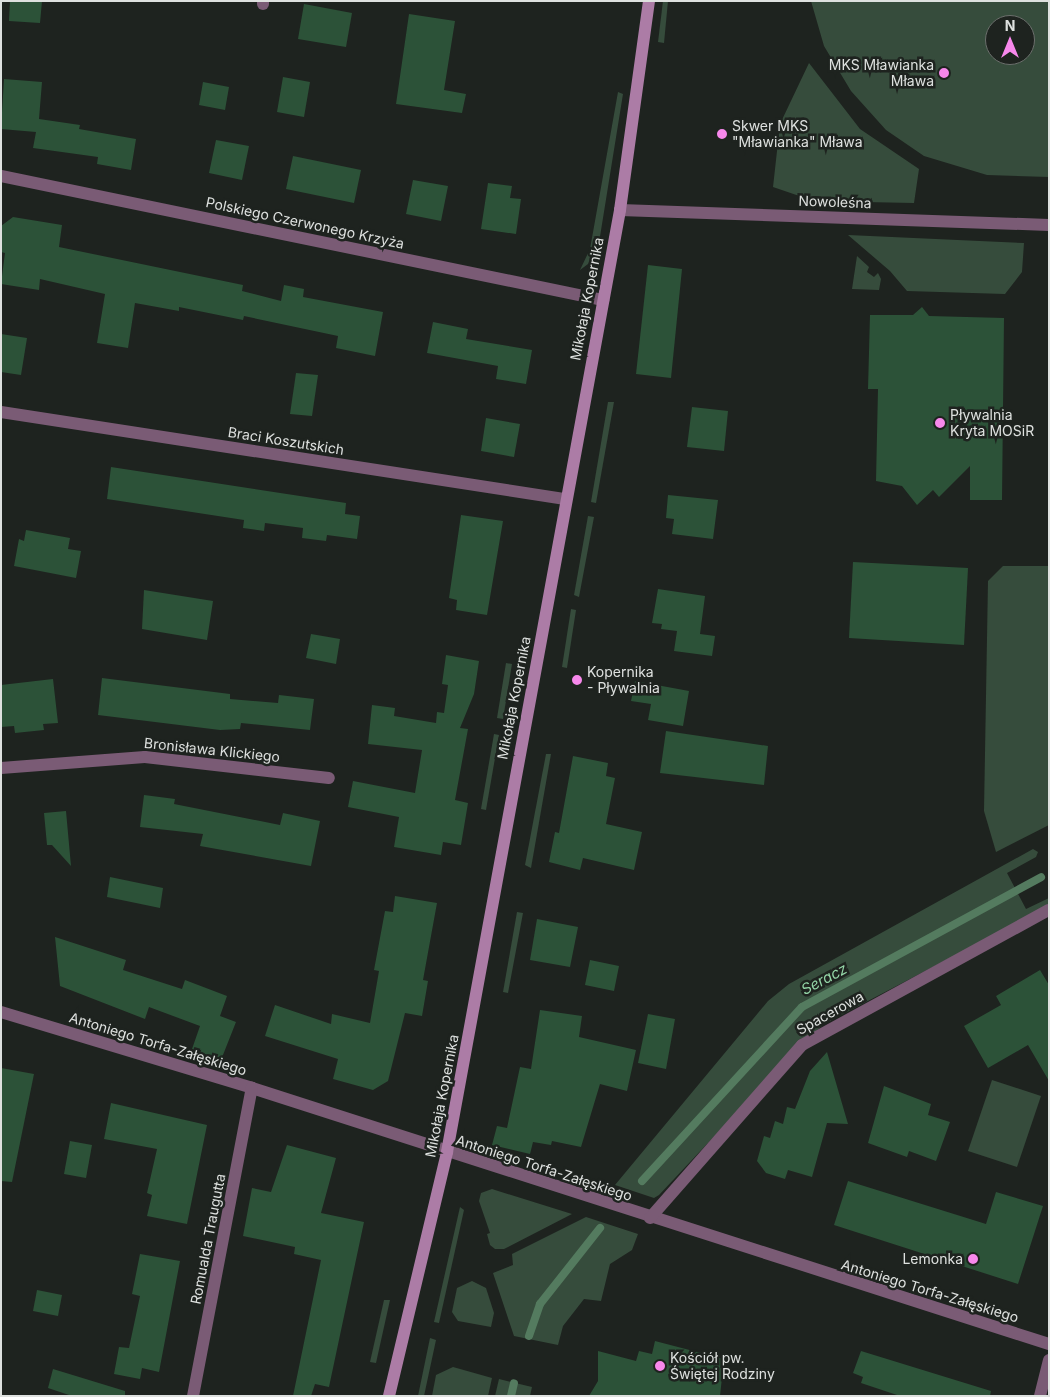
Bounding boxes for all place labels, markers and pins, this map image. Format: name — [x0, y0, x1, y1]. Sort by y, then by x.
place label: MKS Mławianka Mława — [829, 57, 934, 90]
marker: MKS Mławianka Mława — [938, 67, 950, 79]
place label: Skwer MKS "Mławianka" Mława — [732, 118, 863, 150]
marker: Skwer MKS "Mławianka" Mława — [716, 128, 728, 140]
place label: Pływalnia Kryta MOSiR — [950, 407, 1034, 440]
marker: Pływalnia Kryta MOSiR — [934, 417, 946, 429]
place label: Kopernika - Pływalnia — [587, 664, 660, 696]
marker: Kopernika - Pływalnia — [571, 674, 583, 686]
place label: Lemonka — [902, 1251, 963, 1267]
marker: Lemonka — [967, 1253, 979, 1265]
place label: Kościół pw. Świętej Rodziny — [670, 1350, 775, 1382]
marker: Kościół pw. Świętej Rodziny — [654, 1360, 666, 1372]

